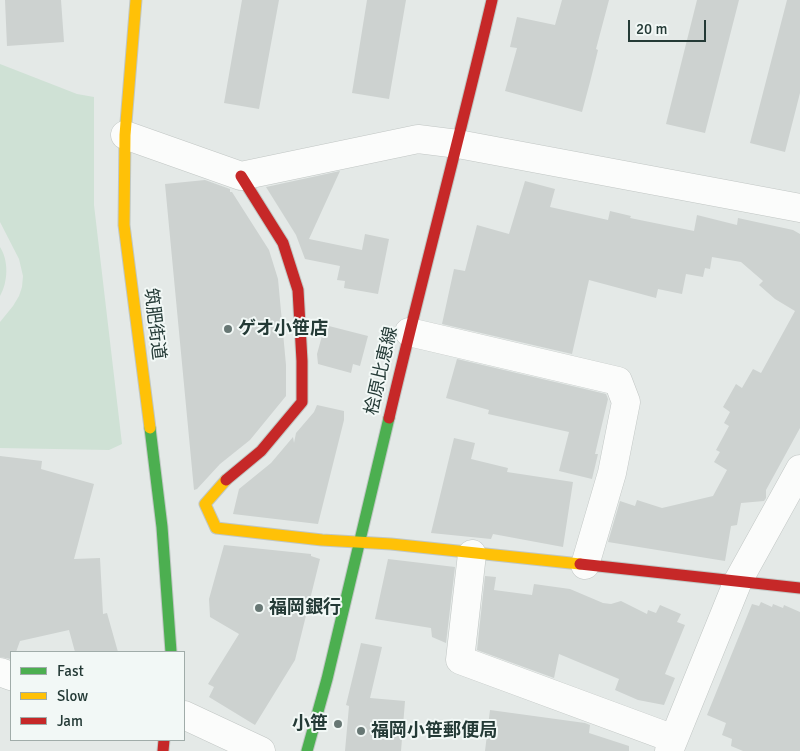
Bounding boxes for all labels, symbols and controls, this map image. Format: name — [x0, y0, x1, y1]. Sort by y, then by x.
scale bar — [630, 10, 708, 42]
text: 20 m — [636, 20, 667, 38]
street label: 筑肥街道 — [139, 287, 169, 361]
place label: ゲオ小笹店 — [238, 318, 328, 340]
marker: ゲオ小笹店 — [222, 323, 234, 335]
street label: 桧原比恵線 — [361, 325, 403, 417]
place label: 福岡銀行 — [269, 597, 341, 619]
marker: 福岡銀行 — [253, 602, 265, 614]
legend — [10, 651, 185, 741]
text: Fast — [57, 662, 84, 680]
text: Slow — [57, 687, 88, 705]
text: Jam — [57, 712, 83, 730]
place label: 小笹 — [292, 713, 328, 735]
marker: 小笹 — [332, 718, 344, 730]
place label: 福岡小笹郵便局 — [371, 720, 497, 742]
marker: 福岡小笹郵便局 — [355, 725, 367, 737]

